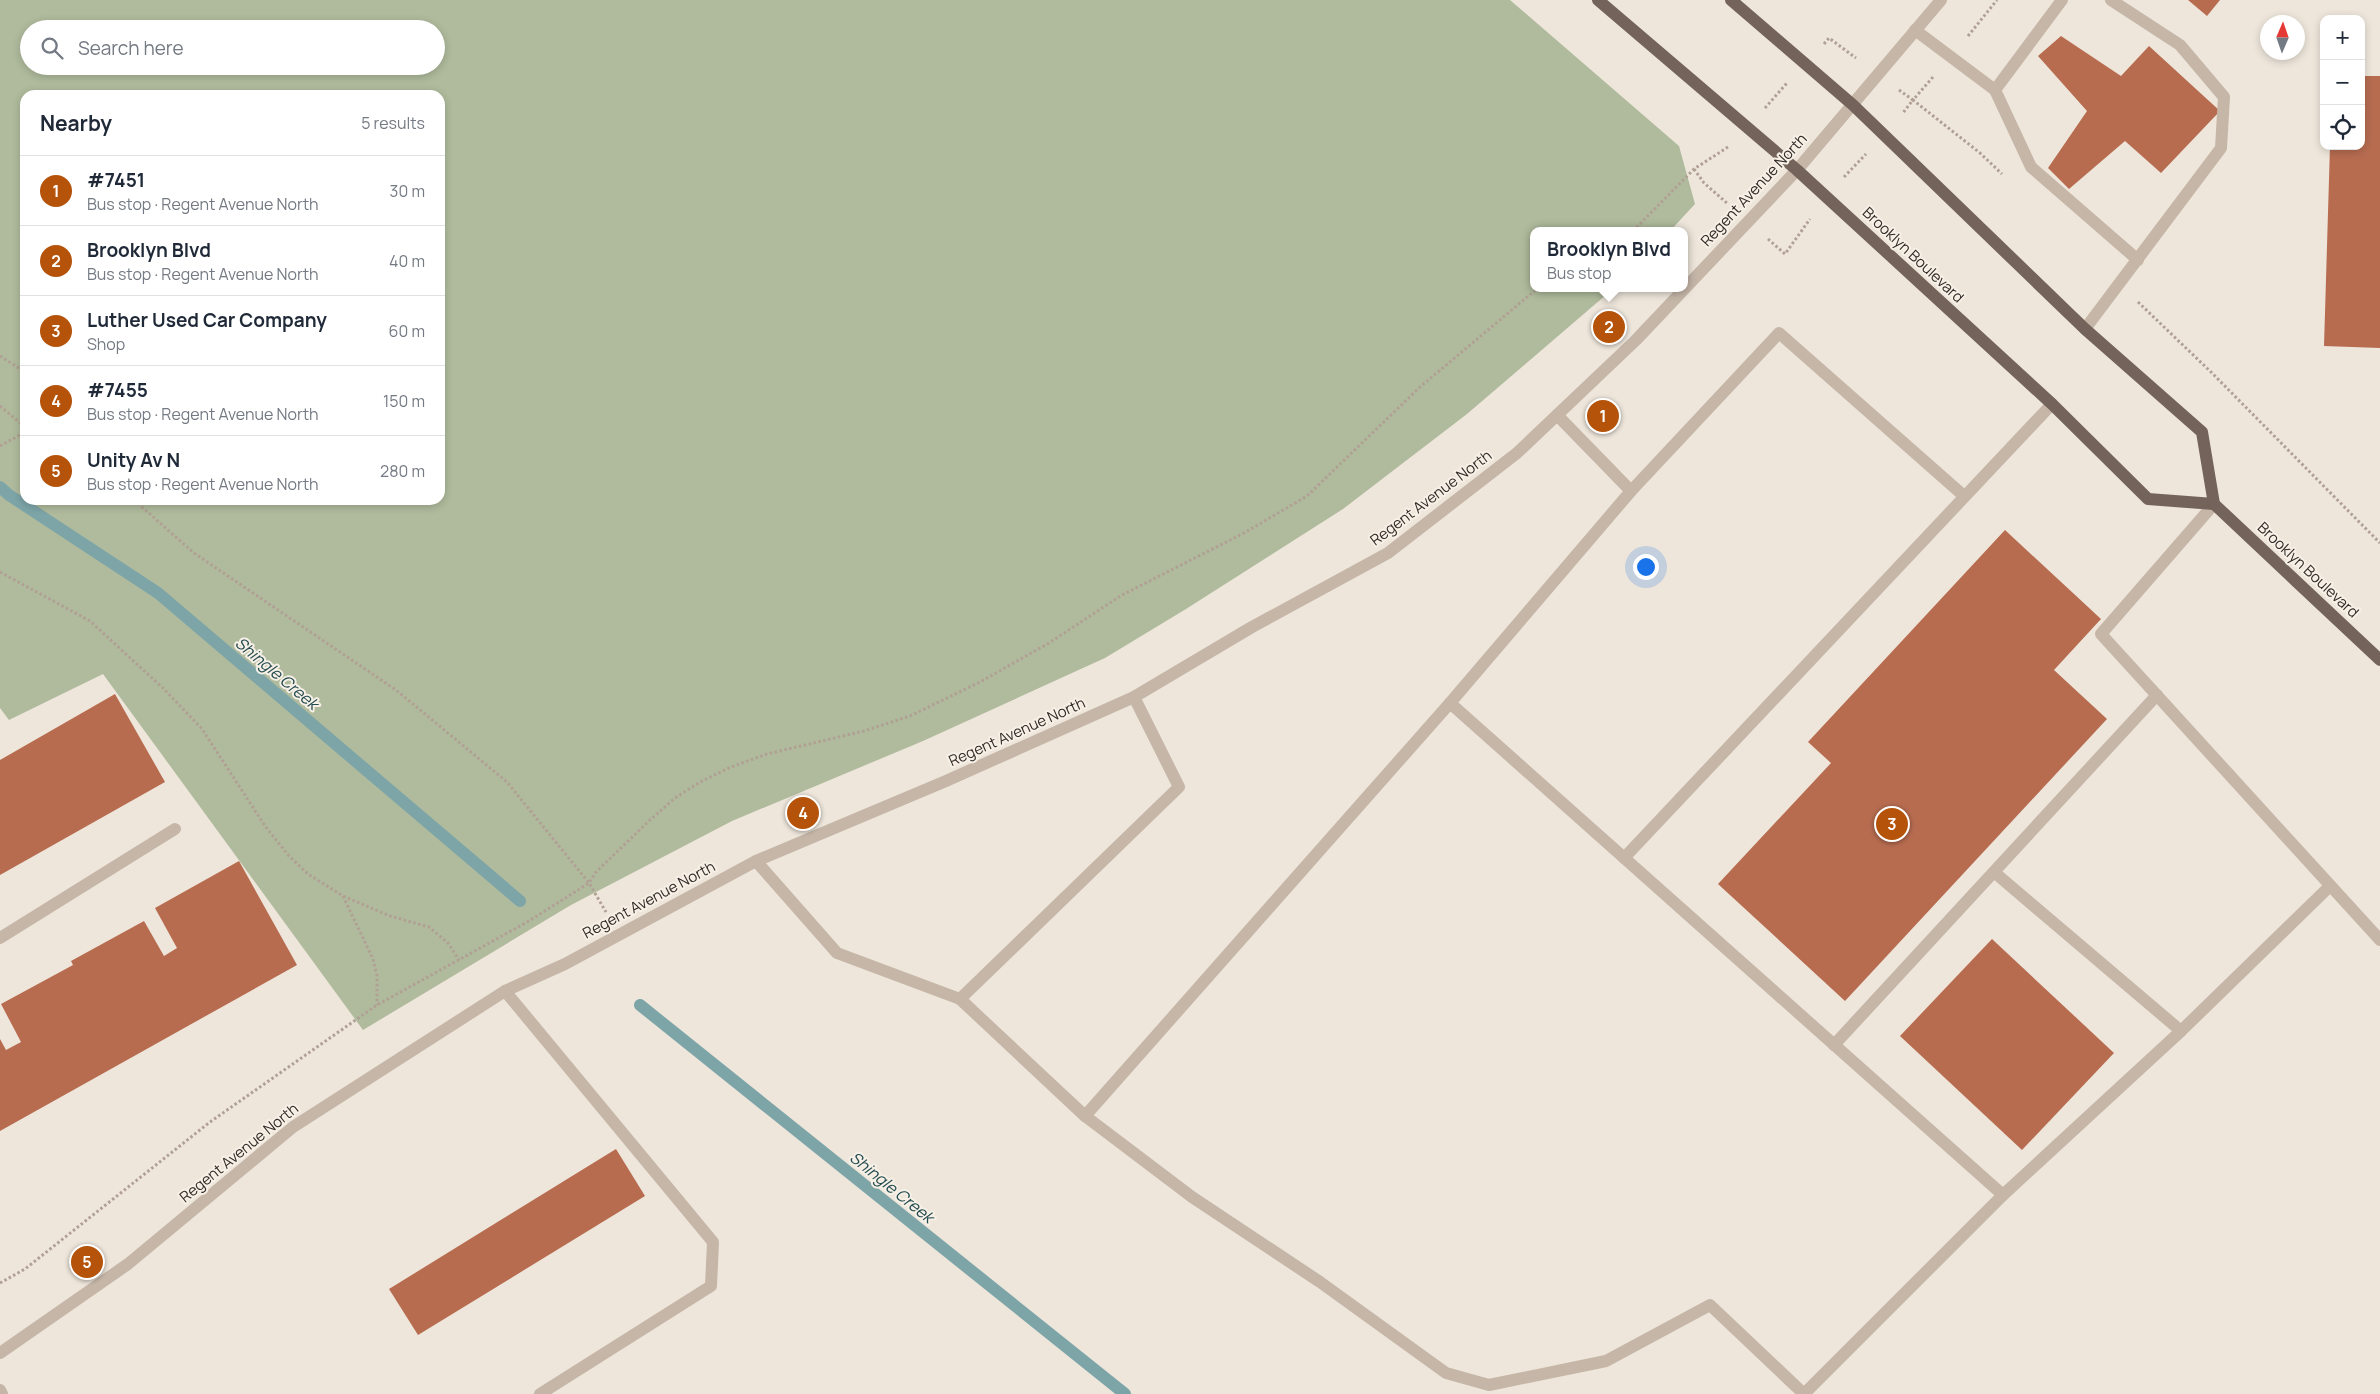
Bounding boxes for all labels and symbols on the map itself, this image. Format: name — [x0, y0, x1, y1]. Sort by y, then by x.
north arrow — [2260, 15, 2305, 60]
street label: Regent Avenue North — [1696, 129, 1812, 251]
street label: Brooklyn Boulevard — [1858, 202, 1969, 307]
pin: 2 — [1593, 308, 1625, 346]
pin: 1 — [1587, 397, 1619, 435]
street label: Regent Avenue North — [1366, 445, 1496, 550]
street label: Brooklyn Boulevard — [2253, 517, 2364, 622]
your location — [1633, 554, 1659, 580]
water label: Shingle Creek — [231, 632, 325, 716]
street label: Regent Avenue North — [945, 692, 1088, 771]
pin: 4 — [787, 794, 819, 832]
pin: 3 — [1876, 805, 1908, 843]
street label: Regent Avenue North — [579, 856, 719, 943]
street label: Regent Avenue North — [175, 1098, 303, 1207]
water label: Shingle Creek — [845, 1146, 940, 1229]
pin: 5 — [71, 1243, 103, 1281]

